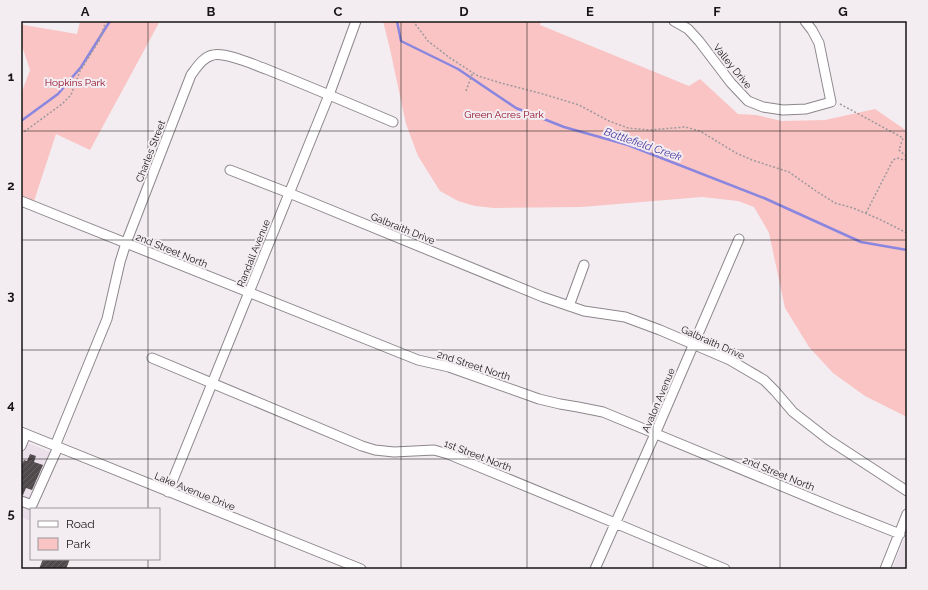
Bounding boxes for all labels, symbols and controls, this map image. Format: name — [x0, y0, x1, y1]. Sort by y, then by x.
text: A — [81, 4, 90, 19]
text: B — [207, 4, 216, 19]
text: C — [334, 4, 343, 19]
text: D — [459, 4, 469, 19]
text: E — [586, 4, 594, 19]
text: F — [713, 4, 721, 19]
text: G — [838, 4, 848, 19]
street label: Valley Drive — [711, 42, 754, 91]
text: 1 — [8, 69, 15, 84]
park label: Hopkins Park — [45, 77, 106, 88]
park label: Green Acres Park — [464, 109, 544, 120]
street label: Charles Street — [134, 118, 168, 184]
water label: Battlefield Creek — [602, 125, 683, 164]
text: 2 — [7, 178, 15, 193]
street label: Galbraith Drive — [369, 211, 437, 246]
street label: Randall Avenue — [235, 218, 272, 289]
street label: 2nd Street North — [134, 231, 209, 270]
text: 3 — [7, 288, 15, 303]
street label: Galbraith Drive — [679, 324, 746, 361]
street label: 2nd Street North — [436, 348, 512, 383]
street label: Avalon Avenue — [640, 366, 677, 434]
text: 4 — [7, 397, 15, 412]
street label: 1st Street North — [442, 438, 513, 473]
street label: 2nd Street North — [741, 454, 816, 493]
street label: Lake Avenue Drive — [153, 470, 237, 513]
text: 5 — [7, 506, 15, 521]
legend — [30, 508, 160, 560]
text: Road — [66, 517, 95, 531]
text: Park — [66, 537, 91, 551]

